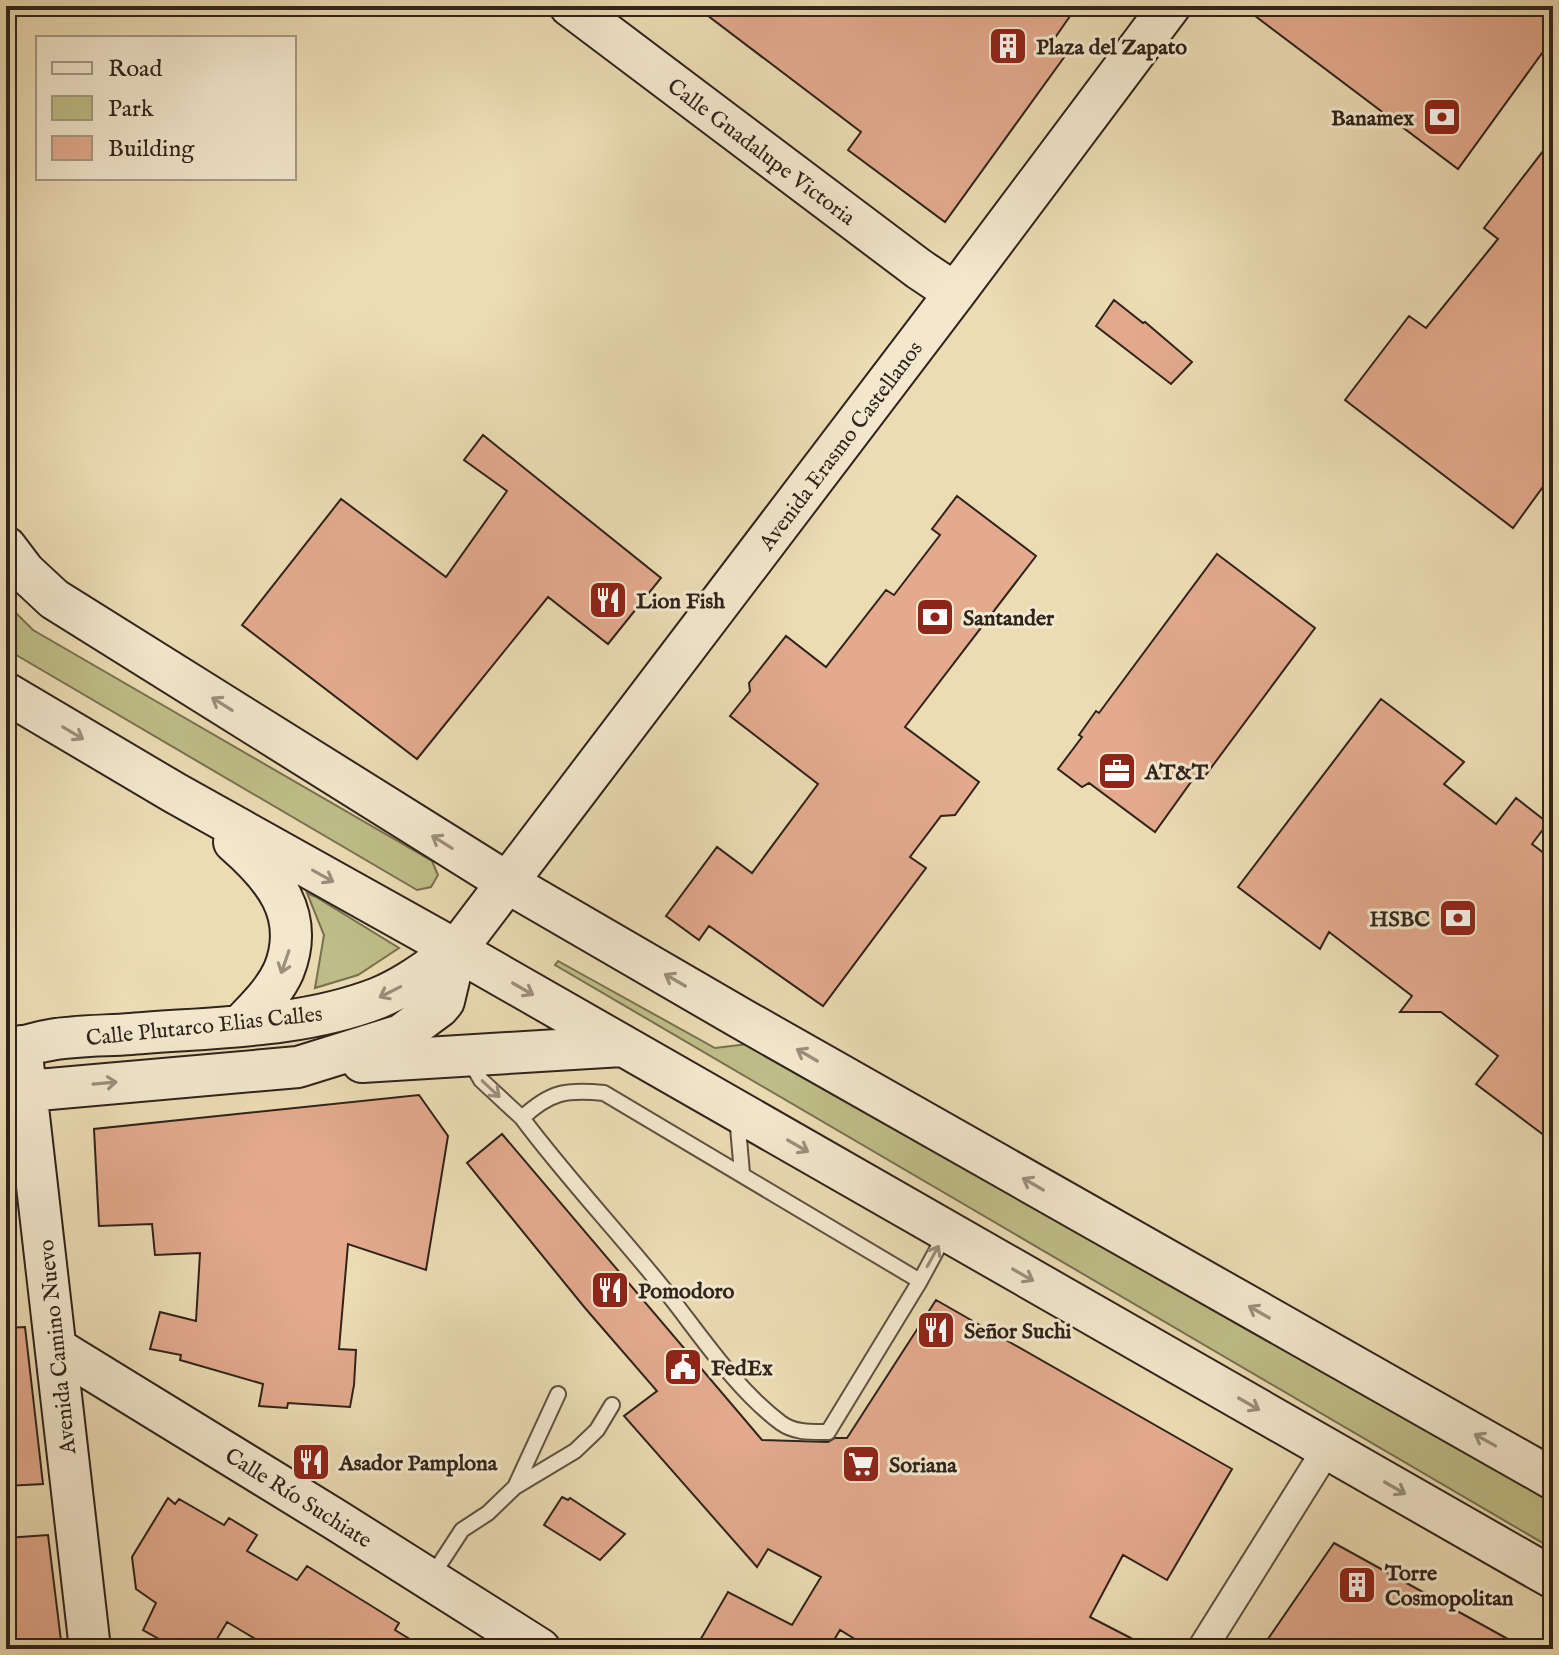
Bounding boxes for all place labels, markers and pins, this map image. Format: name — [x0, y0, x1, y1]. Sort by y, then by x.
building icon: Plaza del Zapato — [987, 25, 1029, 67]
place label: Plaza del Zapato — [1036, 34, 1187, 62]
bank icon: Banamex — [1421, 96, 1463, 138]
place label: Banamex — [1331, 105, 1414, 133]
restaurant icon: Lion Fish — [587, 579, 629, 621]
place label: Lion Fish — [636, 588, 725, 616]
bank icon: Santander — [914, 596, 956, 638]
place label: Santander — [963, 605, 1055, 633]
office icon: AT&T — [1096, 750, 1138, 792]
place label: AT&T — [1144, 759, 1209, 787]
bank icon: HSBC — [1437, 897, 1479, 939]
place label: HSBC — [1370, 906, 1430, 934]
restaurant icon: Pomodoro — [589, 1269, 631, 1311]
place label: Pomodoro — [638, 1278, 735, 1306]
restaurant icon: Señor Suchi — [915, 1309, 957, 1351]
place label: Señor Suchi — [964, 1318, 1072, 1346]
public building icon: FedEx — [662, 1346, 704, 1388]
place label: FedEx — [711, 1355, 773, 1383]
restaurant icon: Asador Pamplona — [290, 1441, 332, 1483]
supermarket icon: Soriana — [840, 1443, 882, 1485]
place label: Asador Pamplona — [338, 1450, 498, 1478]
place label: Soriana — [889, 1452, 957, 1480]
place label: Torre Cosmopolitan — [1384, 1560, 1514, 1613]
building icon: Torre Cosmopolitan — [1336, 1564, 1378, 1606]

